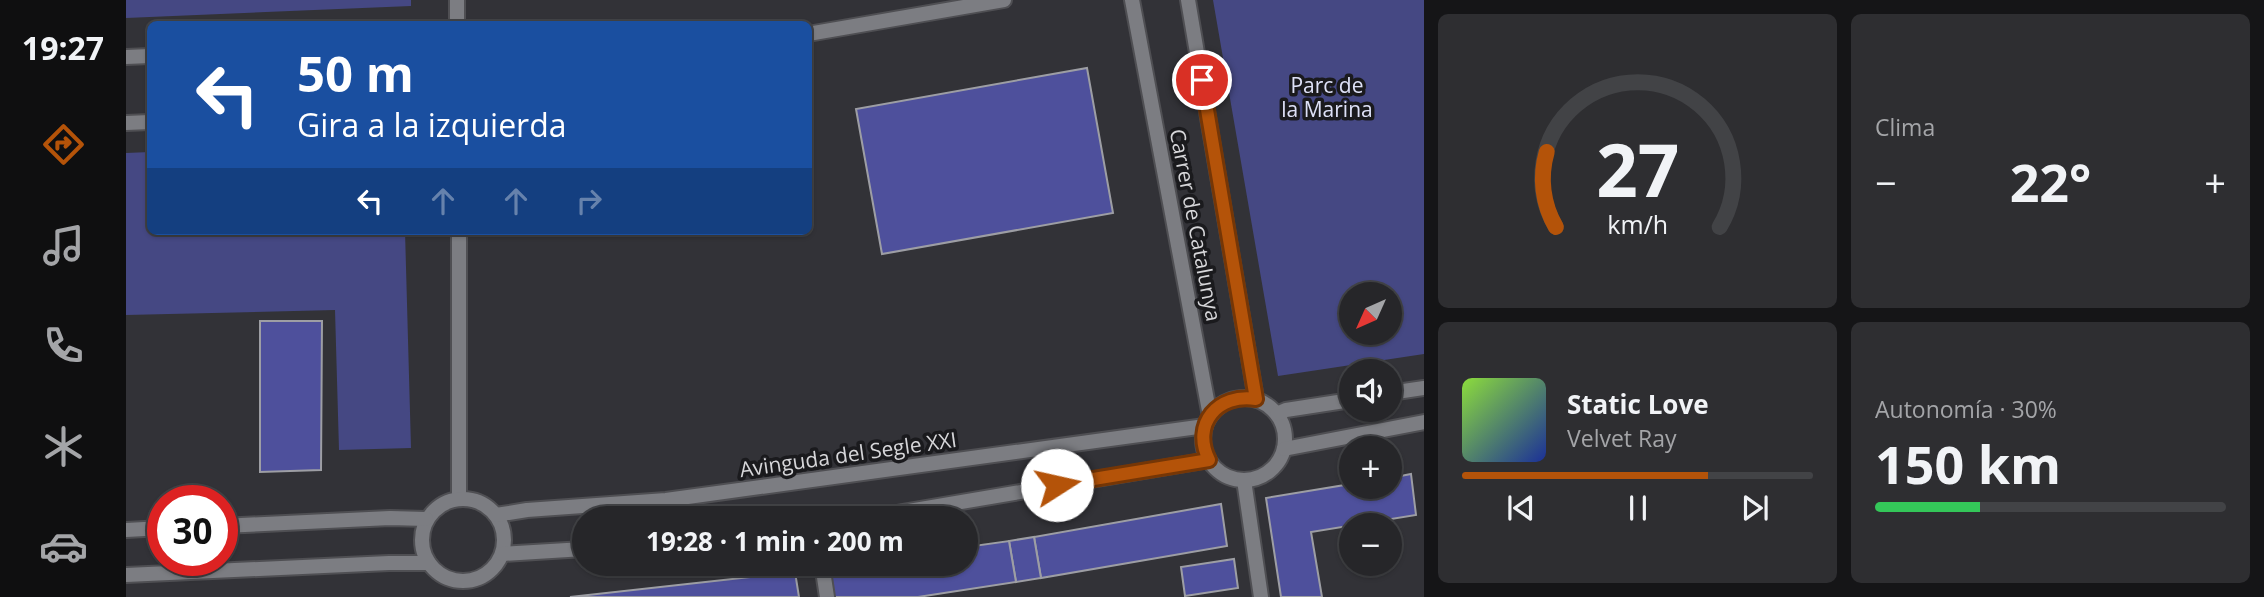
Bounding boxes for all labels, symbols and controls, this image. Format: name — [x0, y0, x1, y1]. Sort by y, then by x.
text: 19:27 — [22, 26, 104, 69]
text: 50 m — [297, 40, 414, 106]
icon: left — [182, 49, 273, 140]
pin — [1172, 50, 1232, 110]
icon: arrive — [1183, 61, 1221, 99]
park label: Parc de la Marina — [1281, 71, 1373, 123]
text: Gira a la izquierda — [297, 103, 567, 146]
text: Clima — [1875, 111, 1935, 143]
text: 27 — [1596, 119, 1679, 218]
icon: directions — [39, 120, 88, 169]
street label: Carrer de Catalunya — [1164, 126, 1228, 324]
text: 22° — [2010, 146, 2091, 217]
text: − — [1875, 156, 1897, 208]
text: + — [2204, 156, 2226, 208]
icon: left — [351, 182, 389, 220]
icon: ahead — [424, 182, 462, 220]
icon: ahead — [497, 182, 535, 220]
icon: right — [570, 182, 608, 220]
text: km/h — [1607, 207, 1668, 241]
icon: music — [39, 221, 88, 270]
north arrow — [1339, 282, 1402, 345]
map controls — [1339, 282, 1402, 576]
icon: phone — [39, 321, 88, 370]
button: sound — [1339, 359, 1402, 422]
text: Static Love — [1567, 386, 1709, 422]
text: Autonomía · 30% — [1875, 393, 2057, 425]
icon: climate — [39, 422, 88, 471]
text: Velvet Ray — [1567, 422, 1677, 454]
street label: Avinguda del Segle XXI — [738, 425, 958, 483]
text: 150 km — [1875, 428, 2061, 499]
button: + — [1339, 436, 1402, 499]
position arrow — [1020, 448, 1094, 522]
speed limit sign: 30 — [147, 485, 238, 576]
icon: previous — [1502, 489, 1540, 527]
icon: pause — [1619, 489, 1657, 527]
icon: next — [1736, 489, 1774, 527]
button: − — [1339, 513, 1402, 576]
icon: car — [39, 522, 88, 571]
text: 19:28 · 1 min · 200 m — [646, 523, 904, 559]

